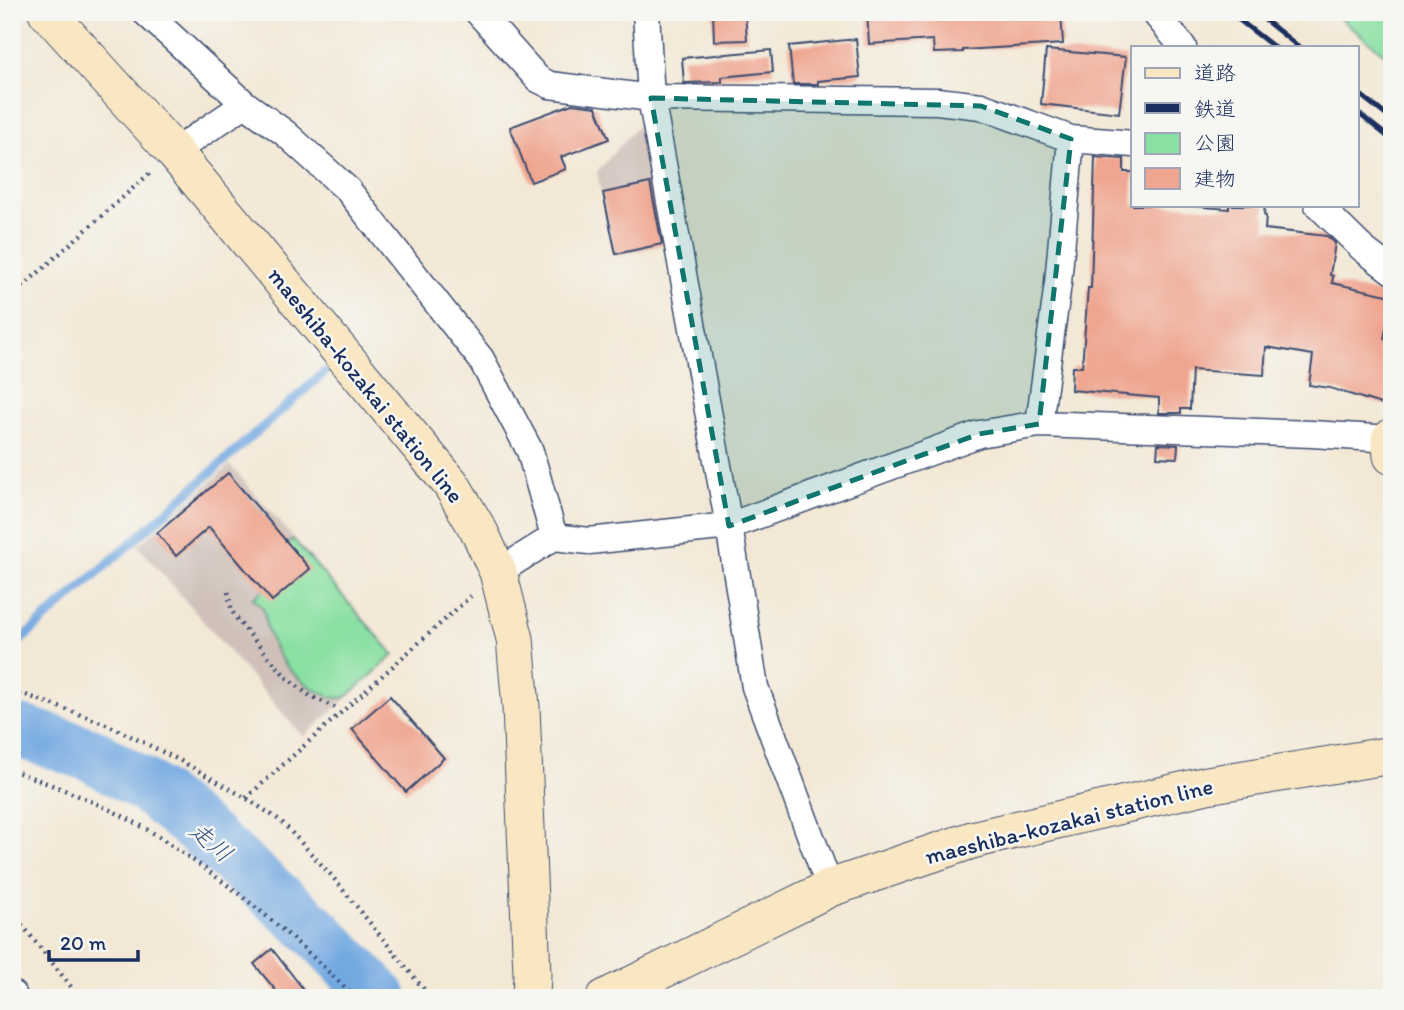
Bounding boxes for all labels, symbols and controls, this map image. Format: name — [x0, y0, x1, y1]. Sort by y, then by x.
legend — [1131, 46, 1358, 206]
text: 道路 — [1194, 60, 1236, 85]
text: 鉄道 — [1194, 96, 1236, 121]
text: 公園 — [1194, 130, 1236, 155]
text: 建物 — [1194, 166, 1236, 191]
street label: maeshiba-kozakai station line — [262, 261, 470, 509]
street label: maeshiba-kozakai station line — [922, 772, 1216, 870]
water label: 走川 — [184, 815, 239, 868]
scale bar — [49, 919, 138, 963]
text: 20 m — [60, 930, 107, 955]

